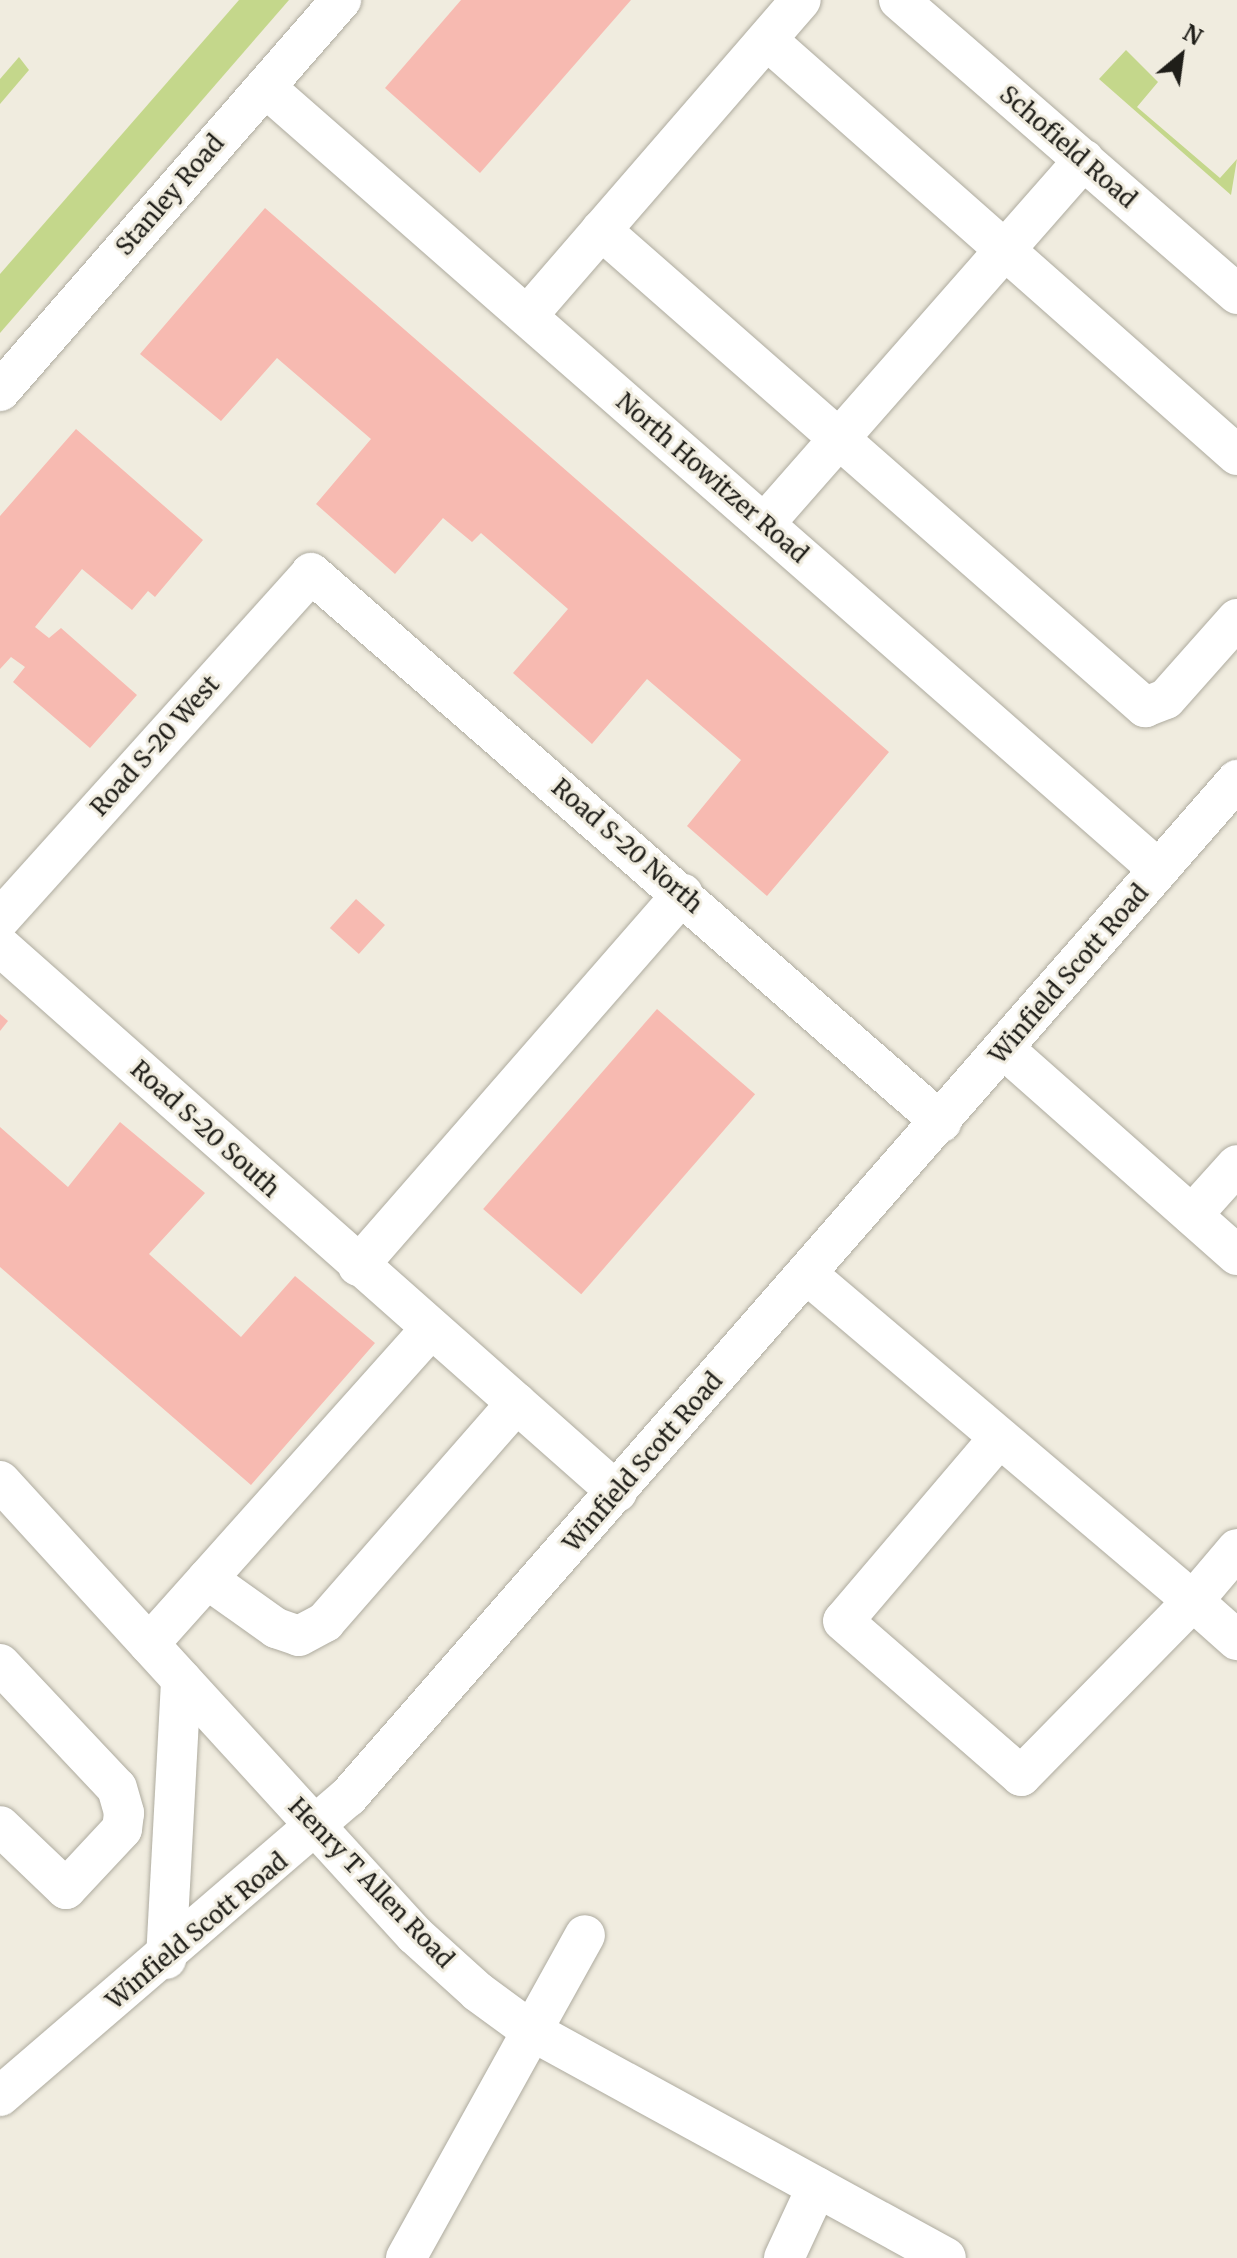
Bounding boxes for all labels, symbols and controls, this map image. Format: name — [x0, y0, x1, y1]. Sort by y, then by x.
north arrow — [1141, 16, 1221, 96]
text: N — [1178, 19, 1207, 51]
street label: Schofield Road — [994, 80, 1142, 214]
street label: Stanley Road — [110, 129, 230, 261]
street label: North Howitzer Road — [610, 387, 814, 569]
street label: Road S-20 West — [85, 670, 225, 822]
street label: Road S-20 North — [546, 773, 708, 919]
street label: Winfield Scott Road — [983, 879, 1155, 1069]
street label: Road S-20 South — [125, 1055, 285, 1203]
street label: Winfield Scott Road — [557, 1367, 729, 1557]
street label: Henry T Allen Road — [283, 1792, 459, 1974]
street label: Winfield Scott Road — [100, 1847, 294, 2015]

